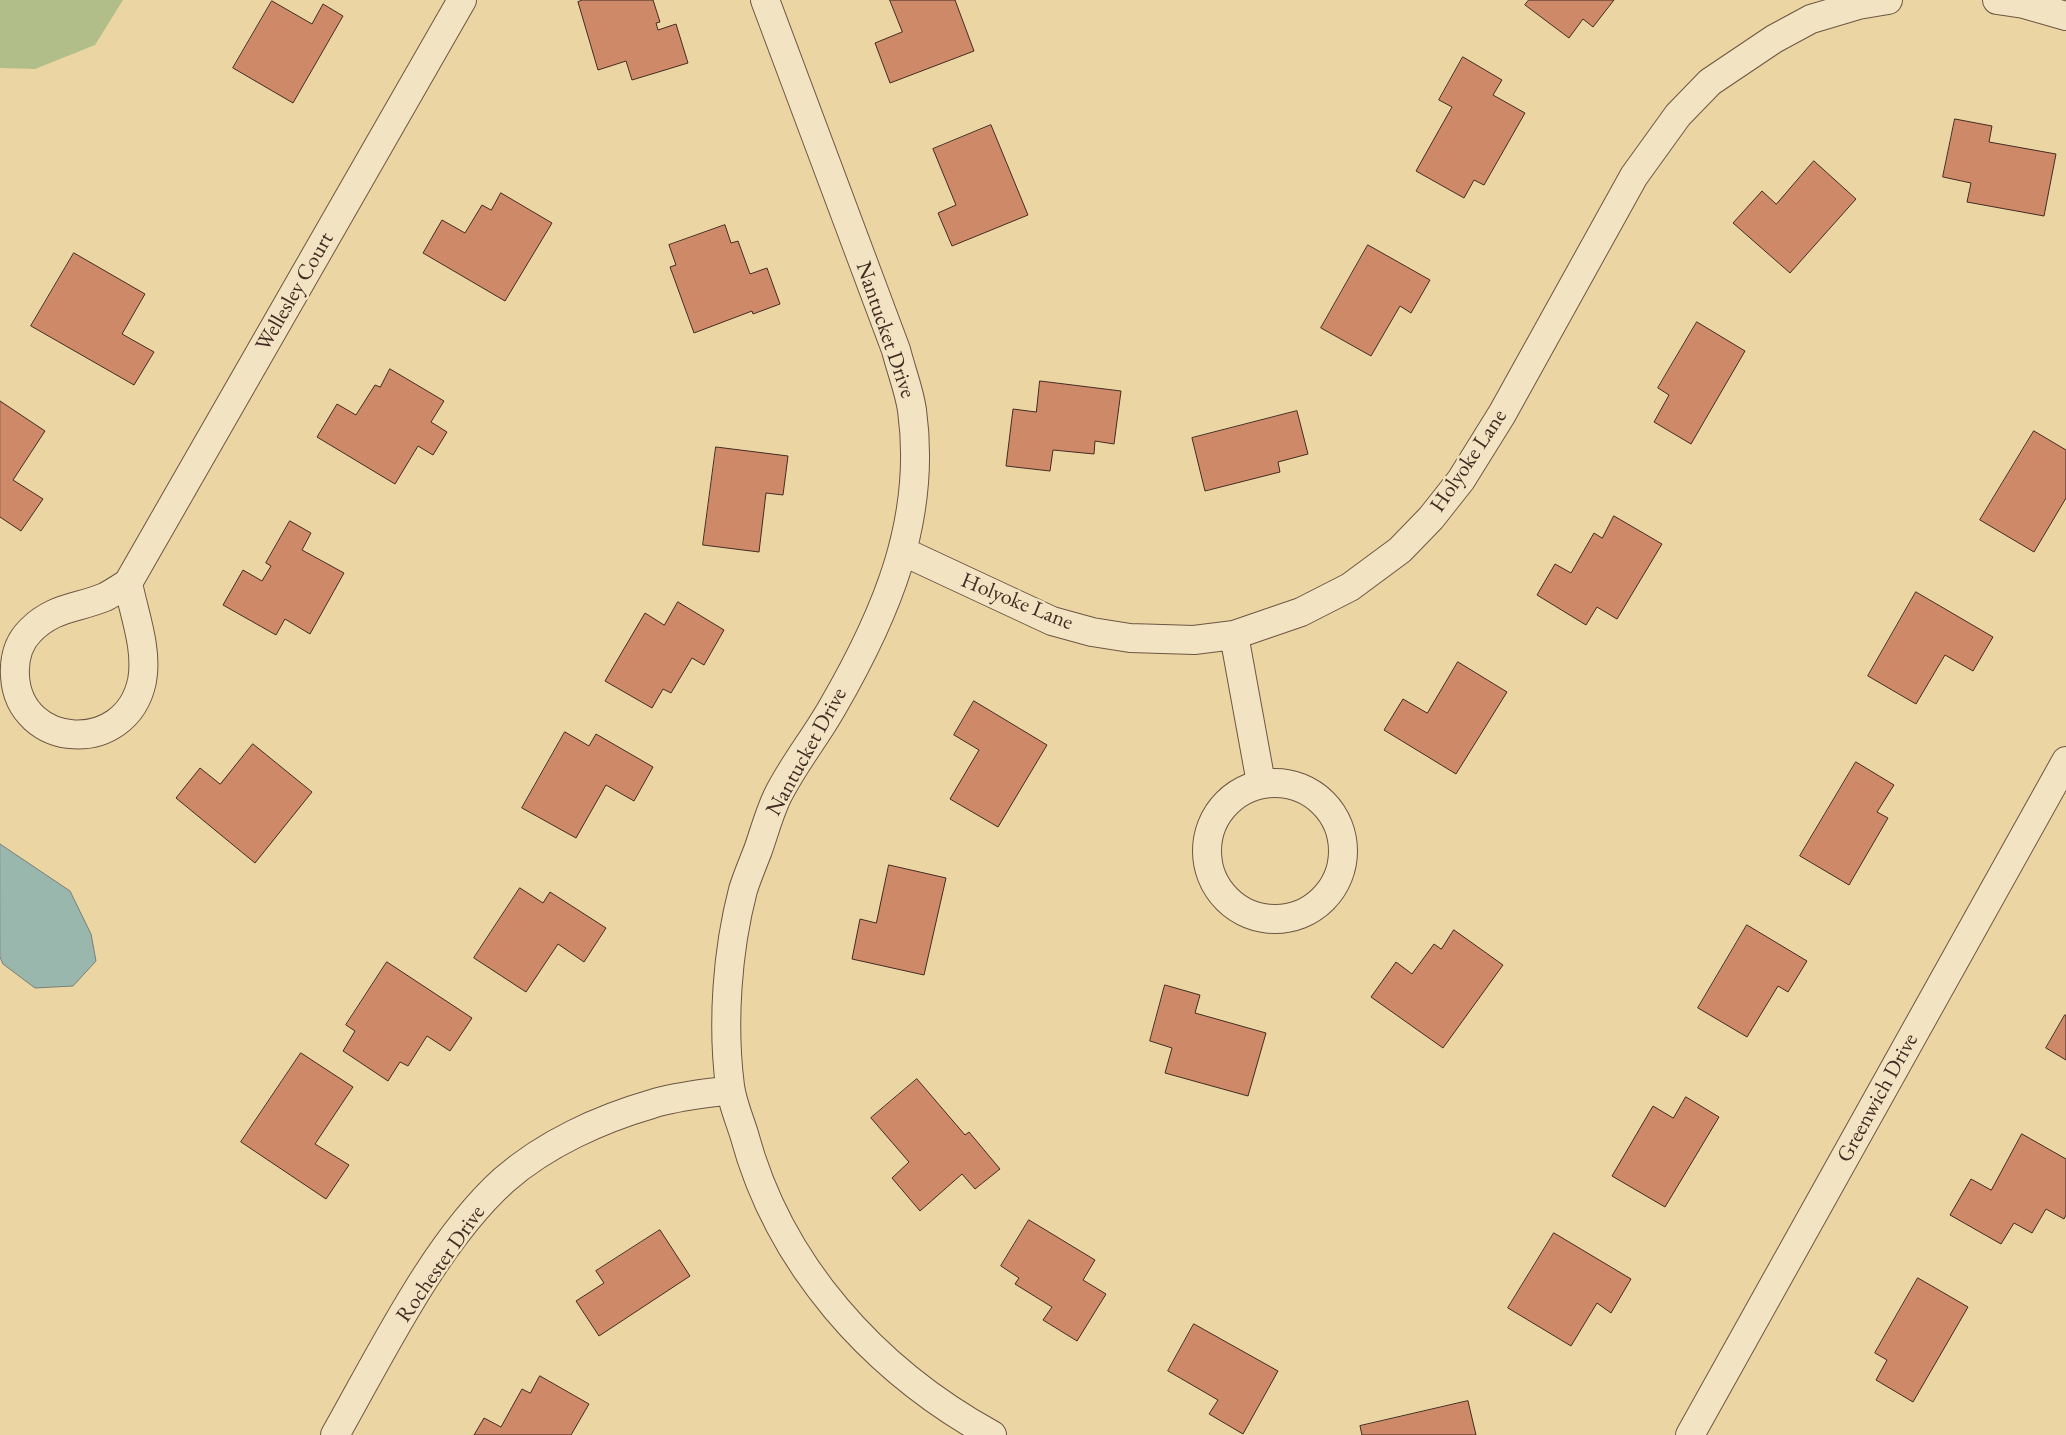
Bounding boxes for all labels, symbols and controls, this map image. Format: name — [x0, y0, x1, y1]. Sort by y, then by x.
street label: Wellesley Court — [250, 228, 340, 356]
street label: Nantucket Drive — [849, 258, 921, 402]
street label: Holyoke Lane — [1425, 405, 1513, 517]
street label: Holyoke Lane — [957, 568, 1077, 636]
street label: Nantucket Drive — [761, 683, 853, 821]
street label: Greenwich Drive — [1832, 1029, 1924, 1167]
street label: Rochester Drive — [391, 1200, 491, 1328]

